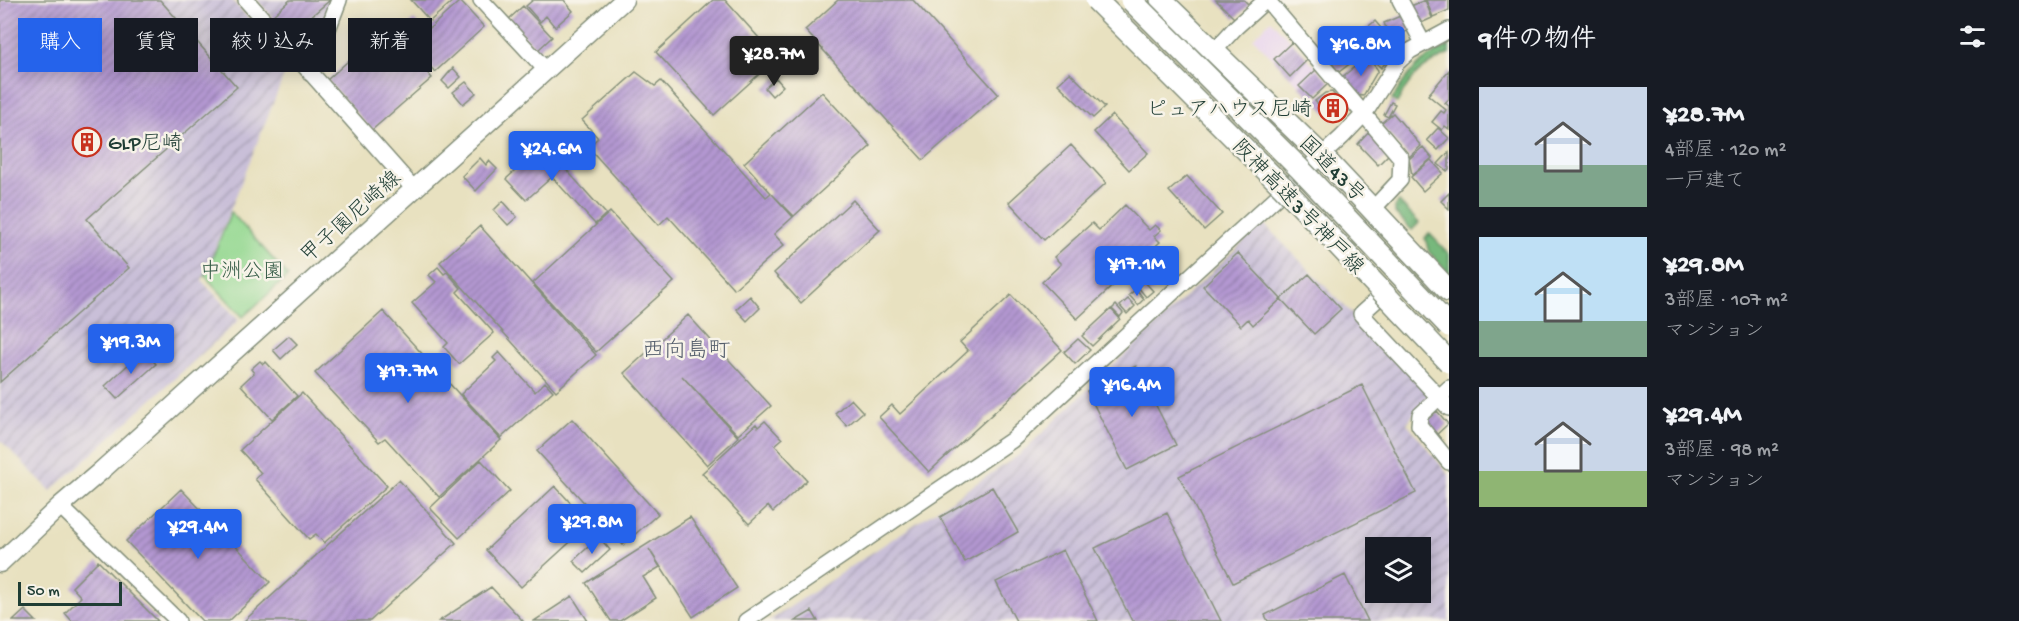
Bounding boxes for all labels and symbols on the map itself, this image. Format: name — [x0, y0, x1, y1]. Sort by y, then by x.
pin: ¥16.8M — [1312, 26, 1410, 77]
pin: ¥28.7M — [725, 36, 823, 87]
building icon: ピュアハウス尼崎 — [1317, 92, 1349, 124]
place label: ピュアハウス尼崎 — [1146, 98, 1312, 124]
building icon: GLP尼崎 — [71, 126, 103, 158]
pin: ¥24.6M — [503, 131, 601, 182]
street label: 国道43号 — [1292, 131, 1370, 209]
place label: GLP尼崎 — [108, 132, 183, 158]
street label: 阪神高速3号神戸線 — [1225, 134, 1369, 281]
street label: 甲子園尼崎線 — [296, 166, 408, 270]
pin: ¥17.1M — [1088, 246, 1186, 297]
park label: 中洲公園 — [200, 259, 284, 286]
pin: ¥19.3M — [82, 324, 180, 375]
district label: 西向島町 — [642, 338, 730, 365]
pin: ¥17.7M — [359, 353, 457, 404]
pin: ¥16.4M — [1083, 367, 1181, 418]
pin: ¥29.8M — [543, 504, 641, 555]
pin: ¥29.4M — [149, 509, 247, 560]
scale bar — [18, 579, 122, 606]

